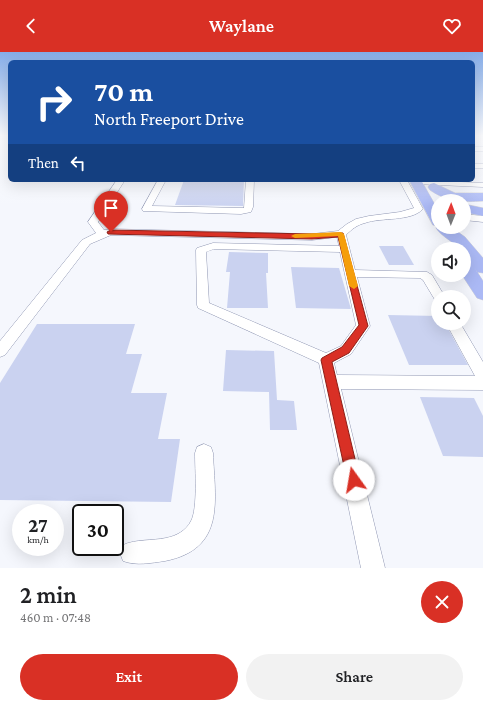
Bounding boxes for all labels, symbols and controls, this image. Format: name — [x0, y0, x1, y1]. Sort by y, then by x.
icon: back — [20, 15, 42, 37]
icon: heart — [441, 15, 463, 37]
text: Waylane — [209, 16, 274, 36]
icon: right — [28, 76, 80, 128]
text: 70 m — [94, 76, 153, 107]
text: North Freeport Drive — [94, 109, 244, 129]
icon: left — [67, 152, 89, 174]
text: Then — [28, 155, 59, 171]
pin — [94, 191, 128, 232]
north arrow — [431, 194, 471, 234]
map controls — [431, 194, 471, 330]
icon: arrive — [100, 197, 122, 219]
button: sound — [431, 242, 471, 282]
button: search — [431, 290, 471, 330]
position arrow — [333, 459, 375, 501]
speed limit sign: 30 — [72, 504, 124, 556]
text: 27 — [28, 514, 48, 536]
text: km/h — [27, 534, 49, 545]
text: 2 min — [20, 581, 77, 608]
button: close — [421, 581, 463, 623]
text: 460 m · 07:48 — [20, 610, 91, 625]
button: Exit — [20, 654, 238, 700]
button: Share — [246, 654, 463, 700]

